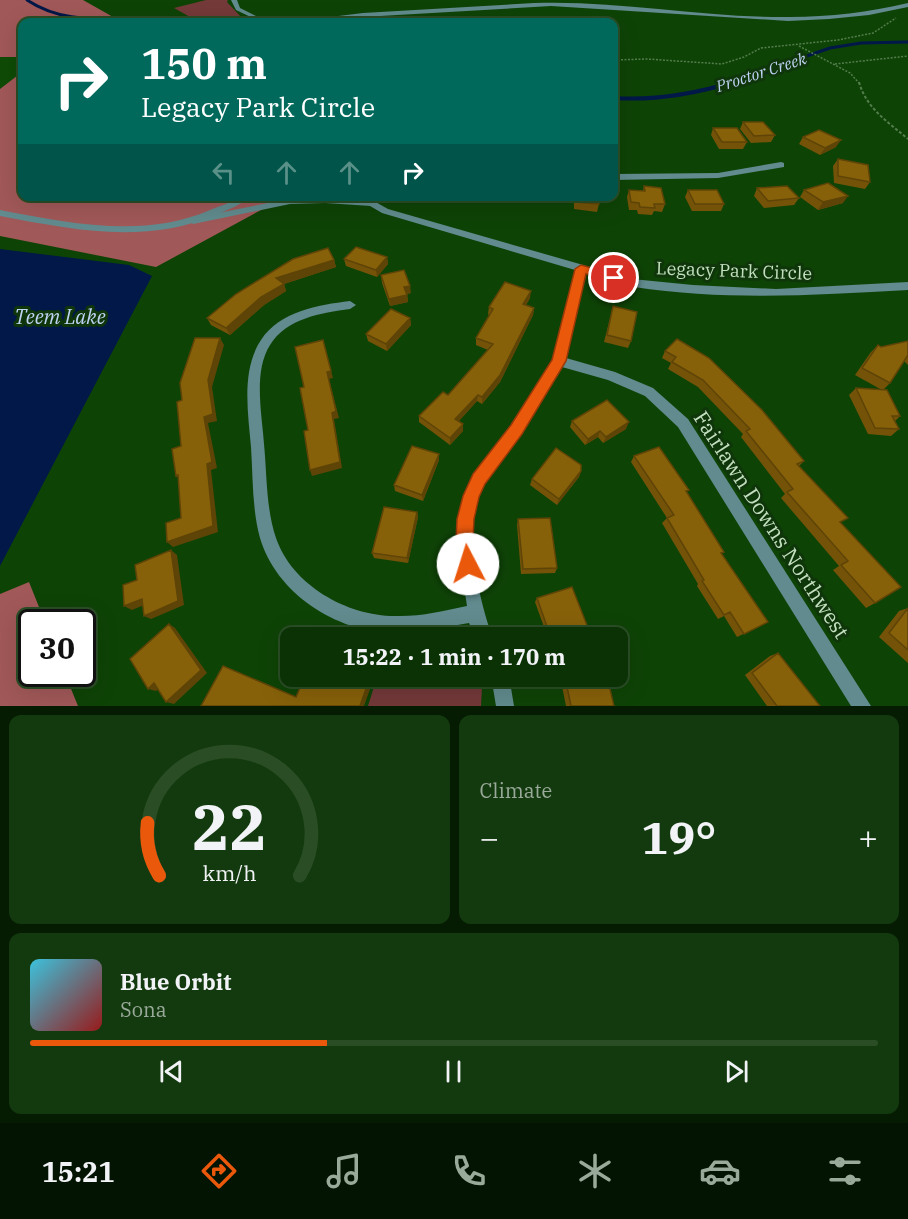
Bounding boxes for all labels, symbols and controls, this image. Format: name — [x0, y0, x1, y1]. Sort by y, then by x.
text: 150 m — [141, 36, 267, 91]
icon: right — [42, 42, 120, 120]
water label: Proctor Creek — [712, 48, 809, 96]
text: Legacy Park Circle — [141, 89, 375, 124]
icon: left — [207, 156, 240, 189]
icon: ahead — [270, 156, 303, 189]
icon: ahead — [333, 156, 366, 189]
icon: right — [396, 156, 429, 189]
pin — [588, 252, 639, 303]
street label: Legacy Park Circle — [656, 256, 812, 285]
icon: arrive — [597, 261, 630, 294]
water label: Teem Lake — [14, 303, 106, 330]
street label: Fairlawn Downs Northwest — [688, 405, 856, 644]
position arrow — [436, 532, 500, 596]
speed limit sign: 30 — [18, 609, 96, 687]
text: 15:22 · 1 min · 170 m — [342, 642, 566, 671]
text: Climate — [480, 777, 552, 804]
text: 22 — [192, 786, 267, 867]
text: 19° — [641, 808, 716, 866]
text: − — [480, 816, 499, 859]
text: + — [858, 816, 878, 859]
text: km/h — [202, 860, 256, 888]
text: Blue Orbit — [120, 967, 231, 996]
text: Sona — [120, 996, 167, 1023]
icon: previous — [155, 1055, 188, 1088]
icon: pause — [437, 1055, 470, 1088]
icon: next — [720, 1055, 753, 1088]
icon: directions — [198, 1150, 240, 1192]
icon: music — [323, 1150, 365, 1192]
icon: phone — [448, 1150, 490, 1192]
icon: climate — [574, 1150, 616, 1192]
icon: car — [699, 1150, 741, 1192]
icon: filters — [824, 1150, 866, 1192]
text: 15:21 — [42, 1154, 115, 1189]

